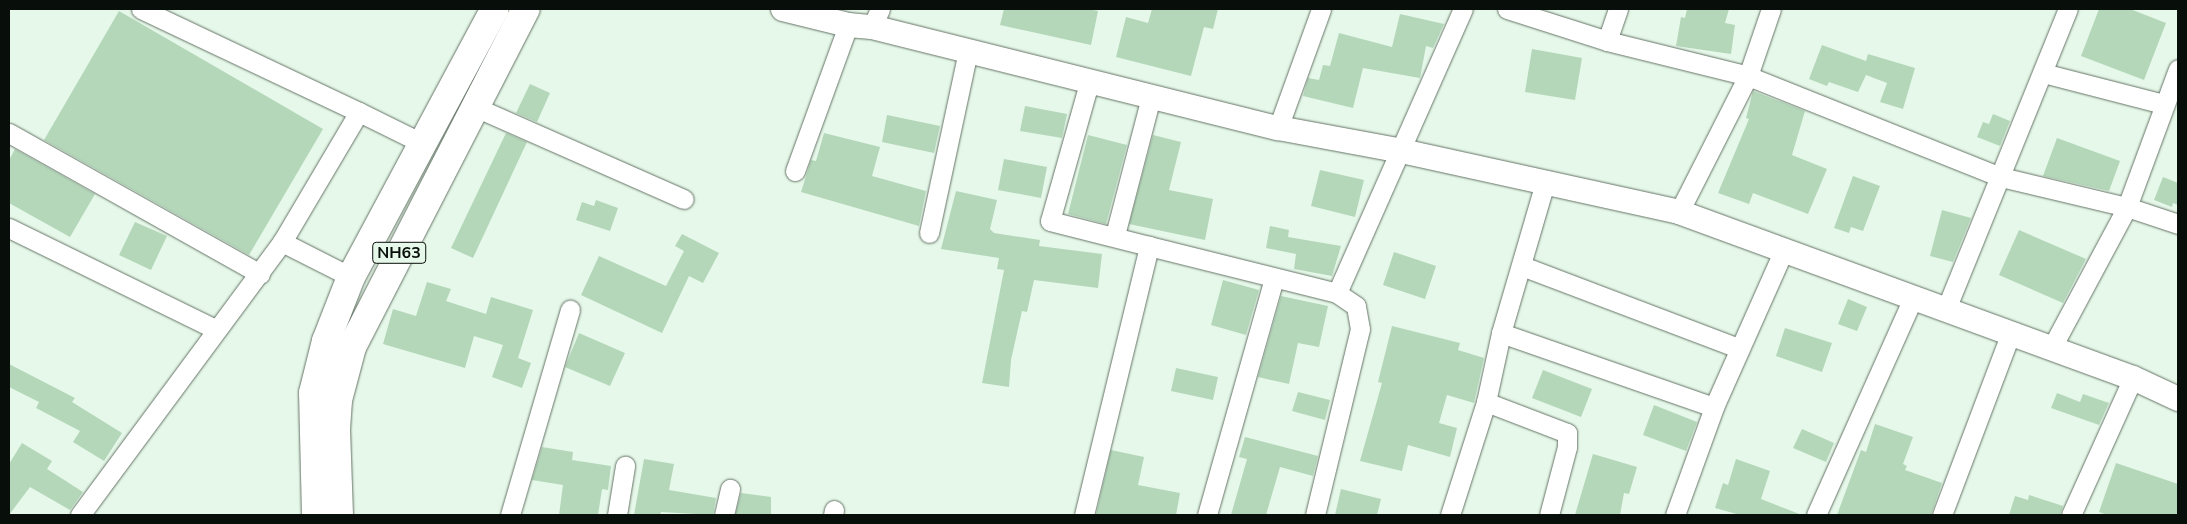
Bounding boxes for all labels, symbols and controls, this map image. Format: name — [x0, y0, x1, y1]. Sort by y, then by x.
road number: NH63 — [372, 240, 426, 266]

